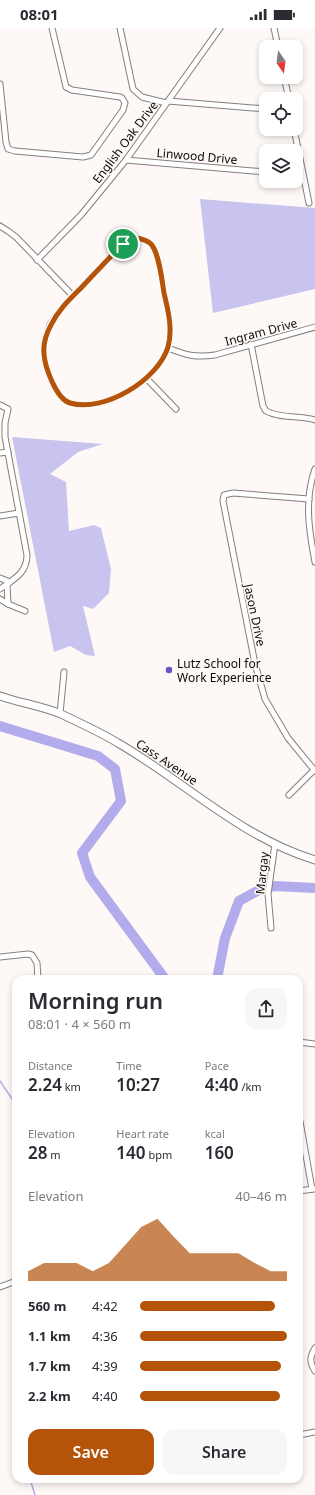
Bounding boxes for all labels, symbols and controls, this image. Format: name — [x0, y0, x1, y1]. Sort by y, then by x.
text: 08:01 — [20, 4, 59, 24]
north arrow — [259, 40, 303, 84]
map controls — [259, 40, 303, 188]
button: locate — [259, 92, 303, 136]
street label: English Oak Drive — [88, 97, 162, 187]
street label: Linwood Drive — [156, 144, 238, 168]
button: layers — [259, 144, 303, 188]
pin — [106, 227, 140, 261]
icon: arrive — [112, 233, 134, 255]
street label: Ingram Drive — [223, 314, 299, 350]
street label: Jason Drive — [240, 581, 270, 648]
place label: Lutz School for Work Experience — [177, 655, 272, 686]
marker: Lutz School for Work Experience — [164, 665, 174, 675]
street label: Cass Avenue — [133, 735, 201, 789]
street label: Margay — [251, 850, 273, 895]
text: Morning run — [28, 985, 163, 1015]
button: share — [245, 988, 287, 1030]
text: 08:01 · 4 × 560 m — [28, 1015, 131, 1033]
text: Distance — [28, 1058, 73, 1073]
text: Time — [116, 1058, 142, 1073]
text: Pace — [205, 1058, 229, 1073]
text: 2.24 — [28, 1073, 62, 1096]
text: 10:27 — [116, 1073, 160, 1096]
text: 4:40 — [205, 1073, 239, 1096]
text: km — [62, 1079, 81, 1094]
text: /km — [239, 1079, 262, 1094]
text: Elevation — [28, 1126, 75, 1141]
text: Heart rate — [116, 1126, 169, 1141]
text: kcal — [205, 1126, 225, 1141]
text: 28 — [28, 1141, 47, 1164]
text: 140 — [116, 1141, 146, 1164]
text: 160 — [205, 1141, 234, 1164]
text: m — [47, 1147, 61, 1162]
text: bpm — [146, 1147, 172, 1162]
text: Elevation — [28, 1187, 84, 1205]
text: 40–46 m — [235, 1187, 287, 1205]
text: 560 m — [28, 1297, 66, 1315]
text: 4:42 — [92, 1297, 118, 1315]
text: 1.1 km — [28, 1327, 71, 1345]
text: 4:36 — [92, 1327, 118, 1345]
text: 1.7 km — [28, 1357, 71, 1375]
text: 4:39 — [92, 1357, 118, 1375]
text: 2.2 km — [28, 1387, 71, 1405]
text: 4:40 — [92, 1387, 118, 1405]
button: Save — [28, 1429, 154, 1475]
button: Share — [162, 1429, 287, 1475]

